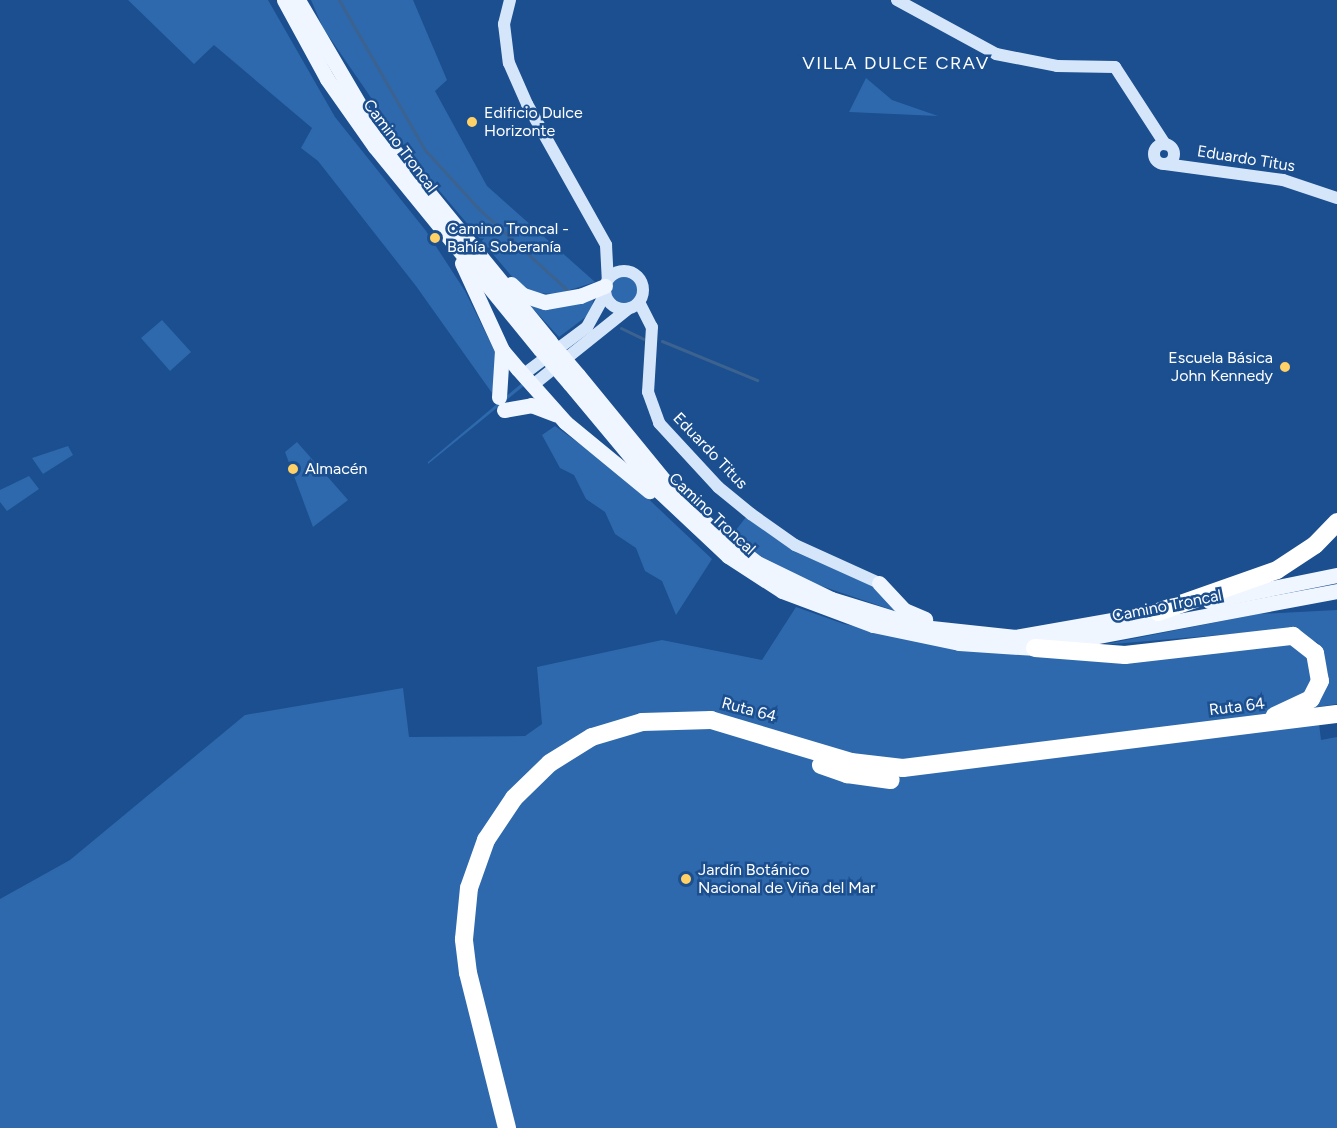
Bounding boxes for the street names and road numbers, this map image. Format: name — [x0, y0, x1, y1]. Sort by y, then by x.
street label: Camino Troncal — [359, 96, 441, 196]
street label: Eduardo Titus — [1196, 142, 1296, 176]
street label: Eduardo Titus — [669, 409, 751, 493]
street label: Camino Troncal — [665, 469, 759, 559]
street label: Camino Troncal — [1111, 586, 1223, 626]
street label: Ruta 64 — [719, 693, 779, 727]
street label: Ruta 64 — [1208, 694, 1266, 720]

